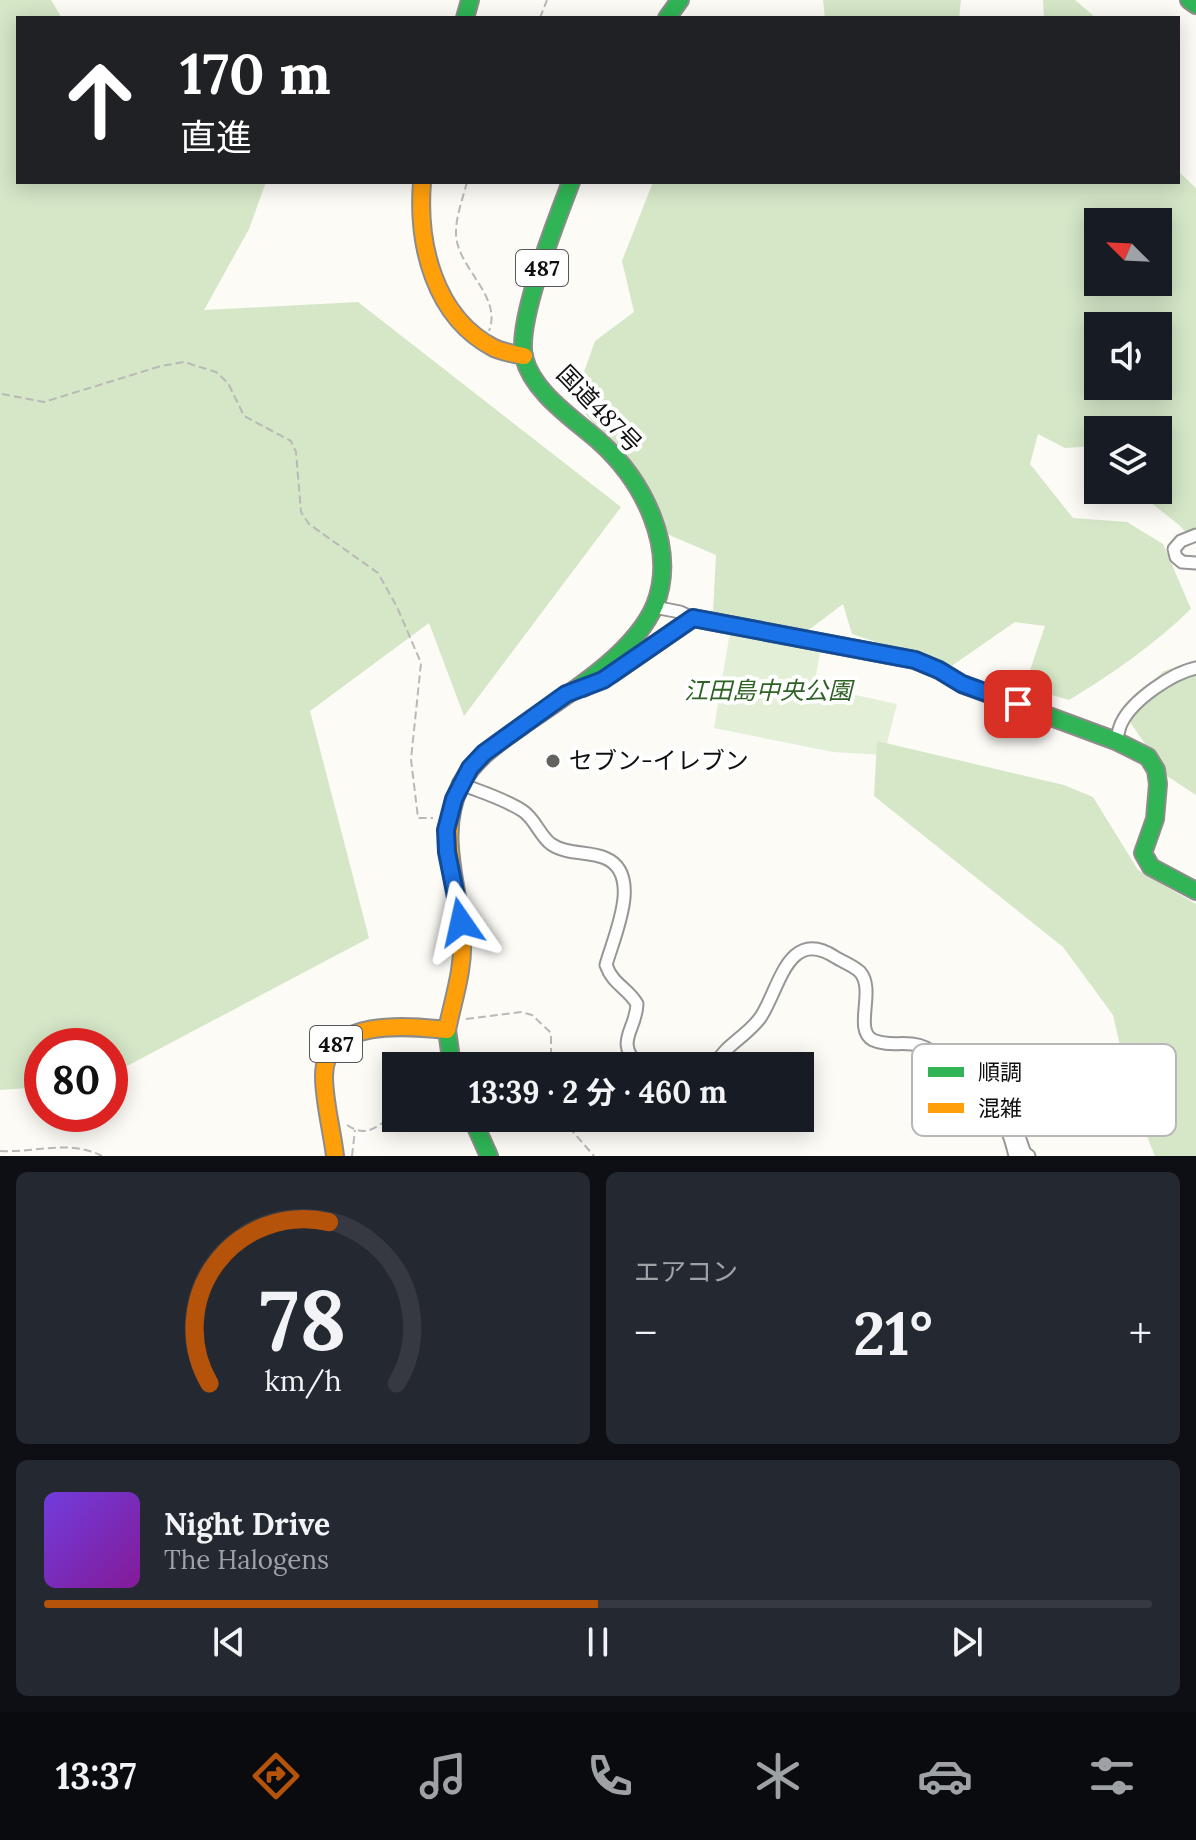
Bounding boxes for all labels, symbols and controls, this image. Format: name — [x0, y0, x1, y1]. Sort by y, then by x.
text: 170 m — [180, 38, 331, 109]
icon: ahead — [48, 48, 152, 152]
text: 直進 — [180, 114, 252, 160]
north arrow — [1084, 208, 1172, 296]
map controls — [1084, 208, 1172, 504]
road number: 487 — [516, 250, 568, 286]
button: sound — [1084, 312, 1172, 400]
street label: 国道487号 — [550, 358, 649, 459]
button: layers — [1084, 416, 1172, 504]
pin — [984, 670, 1052, 738]
park label: 江田島中央公園 — [684, 675, 855, 706]
icon: arrive — [996, 682, 1040, 726]
place label: セブン-イレブン — [569, 745, 749, 776]
marker: セブン-イレブン — [544, 752, 562, 770]
position arrow — [419, 880, 503, 964]
road number: 487 — [310, 1026, 362, 1062]
speed limit sign: 80 — [24, 1028, 128, 1132]
legend — [912, 1044, 1176, 1136]
text: 順調 — [978, 1058, 1022, 1086]
text: 13:39 · 2 分 · 460 m — [469, 1073, 727, 1111]
text: 混雑 — [978, 1094, 1022, 1122]
text: エアコン — [634, 1255, 738, 1288]
text: 78 — [260, 1266, 346, 1373]
text: 21° — [853, 1295, 933, 1371]
text: − — [634, 1305, 657, 1361]
text: + — [1129, 1305, 1152, 1361]
text: km/h — [264, 1362, 342, 1399]
text: Night Drive — [164, 1505, 330, 1543]
text: The Halogens — [164, 1543, 329, 1576]
icon: previous — [207, 1620, 251, 1664]
icon: pause — [576, 1620, 620, 1664]
icon: next — [945, 1620, 989, 1664]
icon: directions — [248, 1748, 304, 1804]
icon: music — [415, 1748, 471, 1804]
icon: phone — [582, 1748, 638, 1804]
icon: climate — [750, 1748, 806, 1804]
icon: car — [917, 1748, 973, 1804]
icon: filters — [1084, 1748, 1140, 1804]
text: 13:37 — [56, 1753, 136, 1799]

